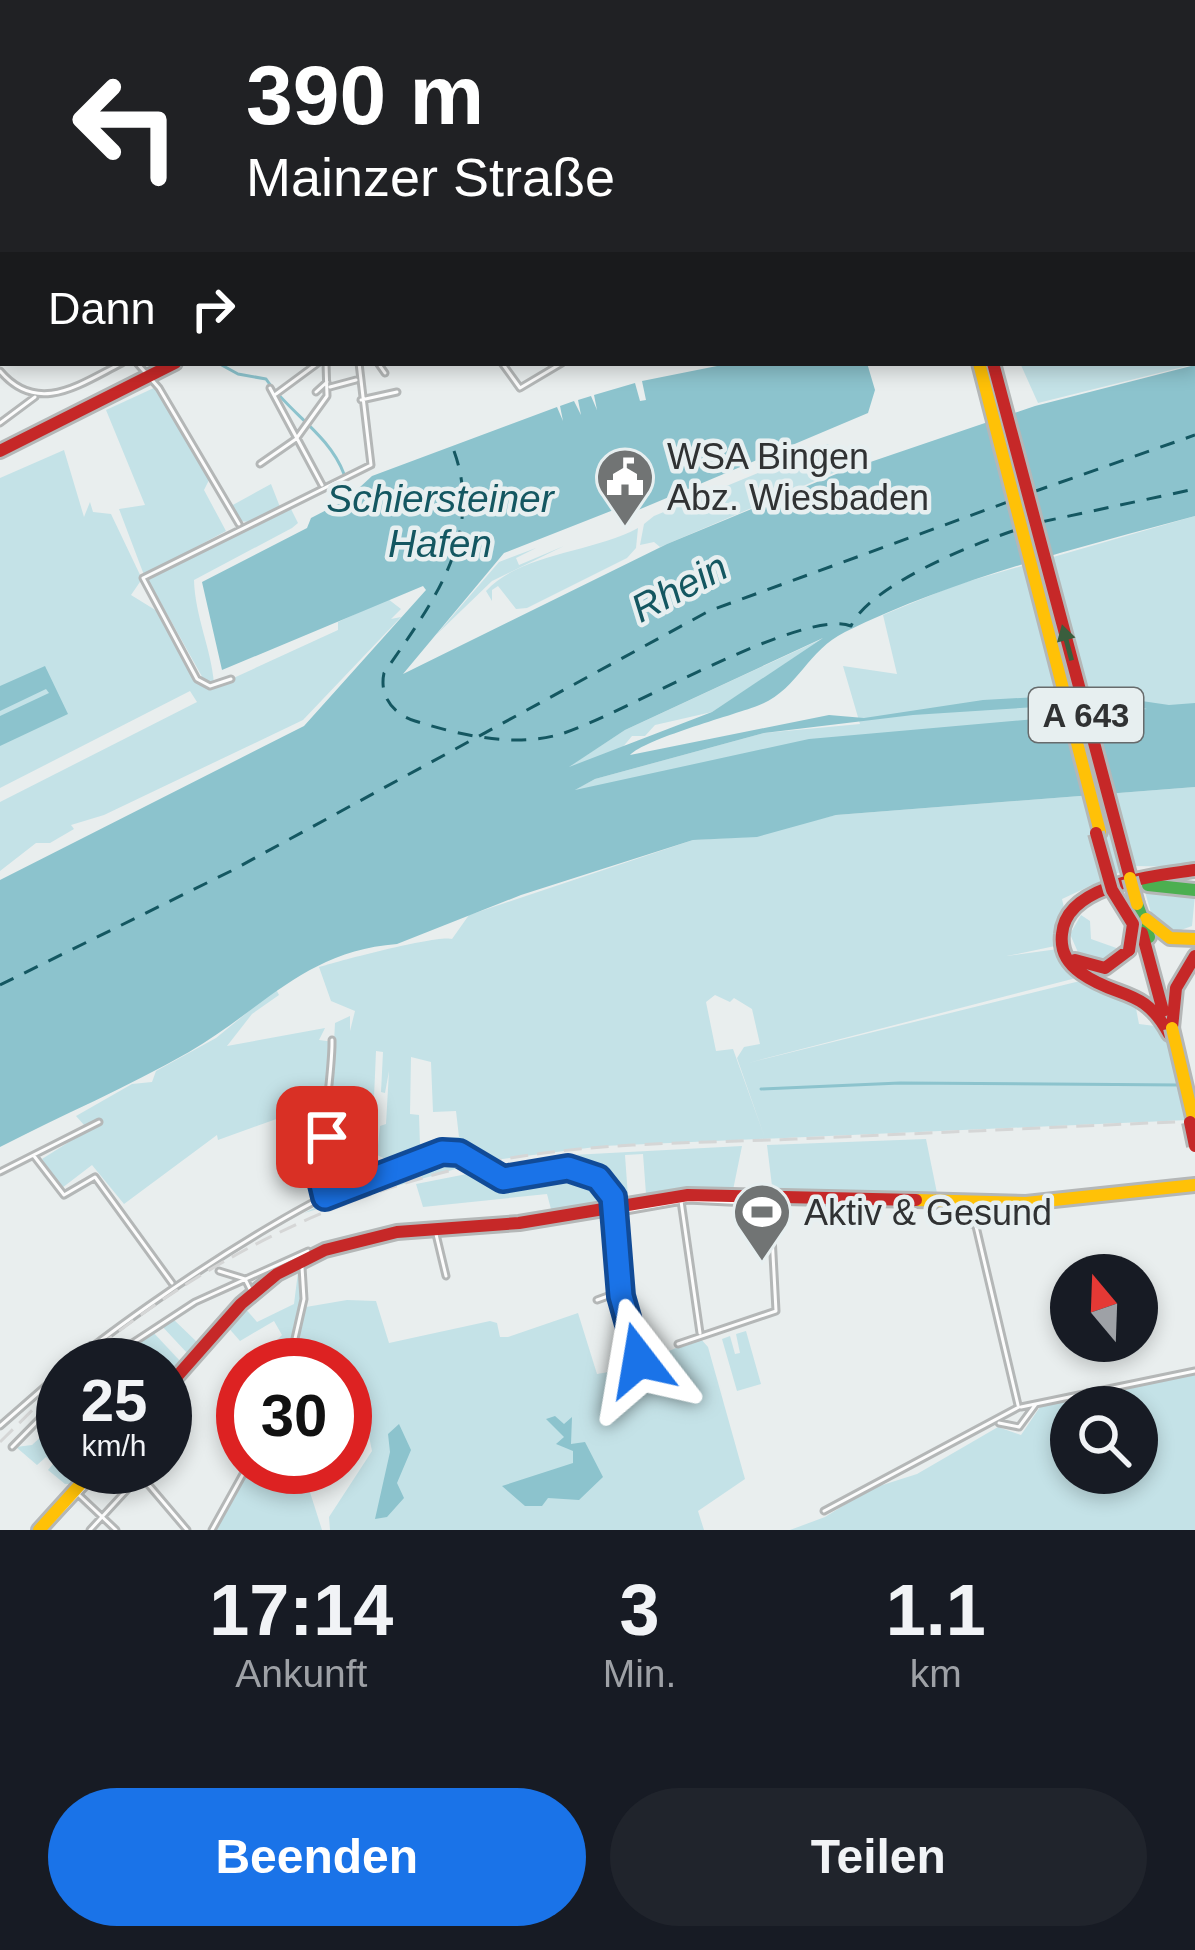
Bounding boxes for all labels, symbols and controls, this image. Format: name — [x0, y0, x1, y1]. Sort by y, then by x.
icon: left — [48, 48, 204, 204]
text: 390 m — [246, 48, 484, 142]
text: Mainzer Straße — [246, 147, 615, 207]
icon: right — [180, 276, 246, 342]
text: Dann — [48, 283, 156, 334]
place label: WSA Bingen Abz. Wiesbaden — [667, 436, 929, 518]
public building icon: WSA Bingen Abz. Wiesbaden — [594, 446, 656, 528]
water label: Schiersteiner Hafen — [326, 477, 556, 565]
water label: Rhein — [624, 545, 734, 630]
one-way arrow — [1057, 624, 1076, 661]
road number: A 643 — [1029, 688, 1143, 742]
pin — [276, 1086, 378, 1188]
icon: arrive — [294, 1104, 360, 1170]
sports icon: Aktiv & Gesund — [731, 1181, 793, 1263]
place label: Aktiv & Gesund — [804, 1192, 1052, 1233]
north arrow — [1050, 1254, 1158, 1362]
map controls — [1050, 1254, 1158, 1494]
position arrow — [576, 1297, 702, 1423]
speed limit sign: 30 — [216, 1338, 372, 1494]
text: 25 — [81, 1367, 147, 1434]
button: search — [1050, 1386, 1158, 1494]
text: km/h — [81, 1429, 147, 1462]
text: 17:14 — [209, 1570, 393, 1650]
text: 3 — [620, 1570, 660, 1650]
text: 1.1 — [886, 1570, 986, 1650]
text: Ankunft — [235, 1652, 367, 1695]
text: Min. — [603, 1652, 676, 1695]
text: km — [910, 1652, 962, 1695]
button: Beenden — [48, 1788, 586, 1926]
button: Teilen — [610, 1788, 1147, 1926]

